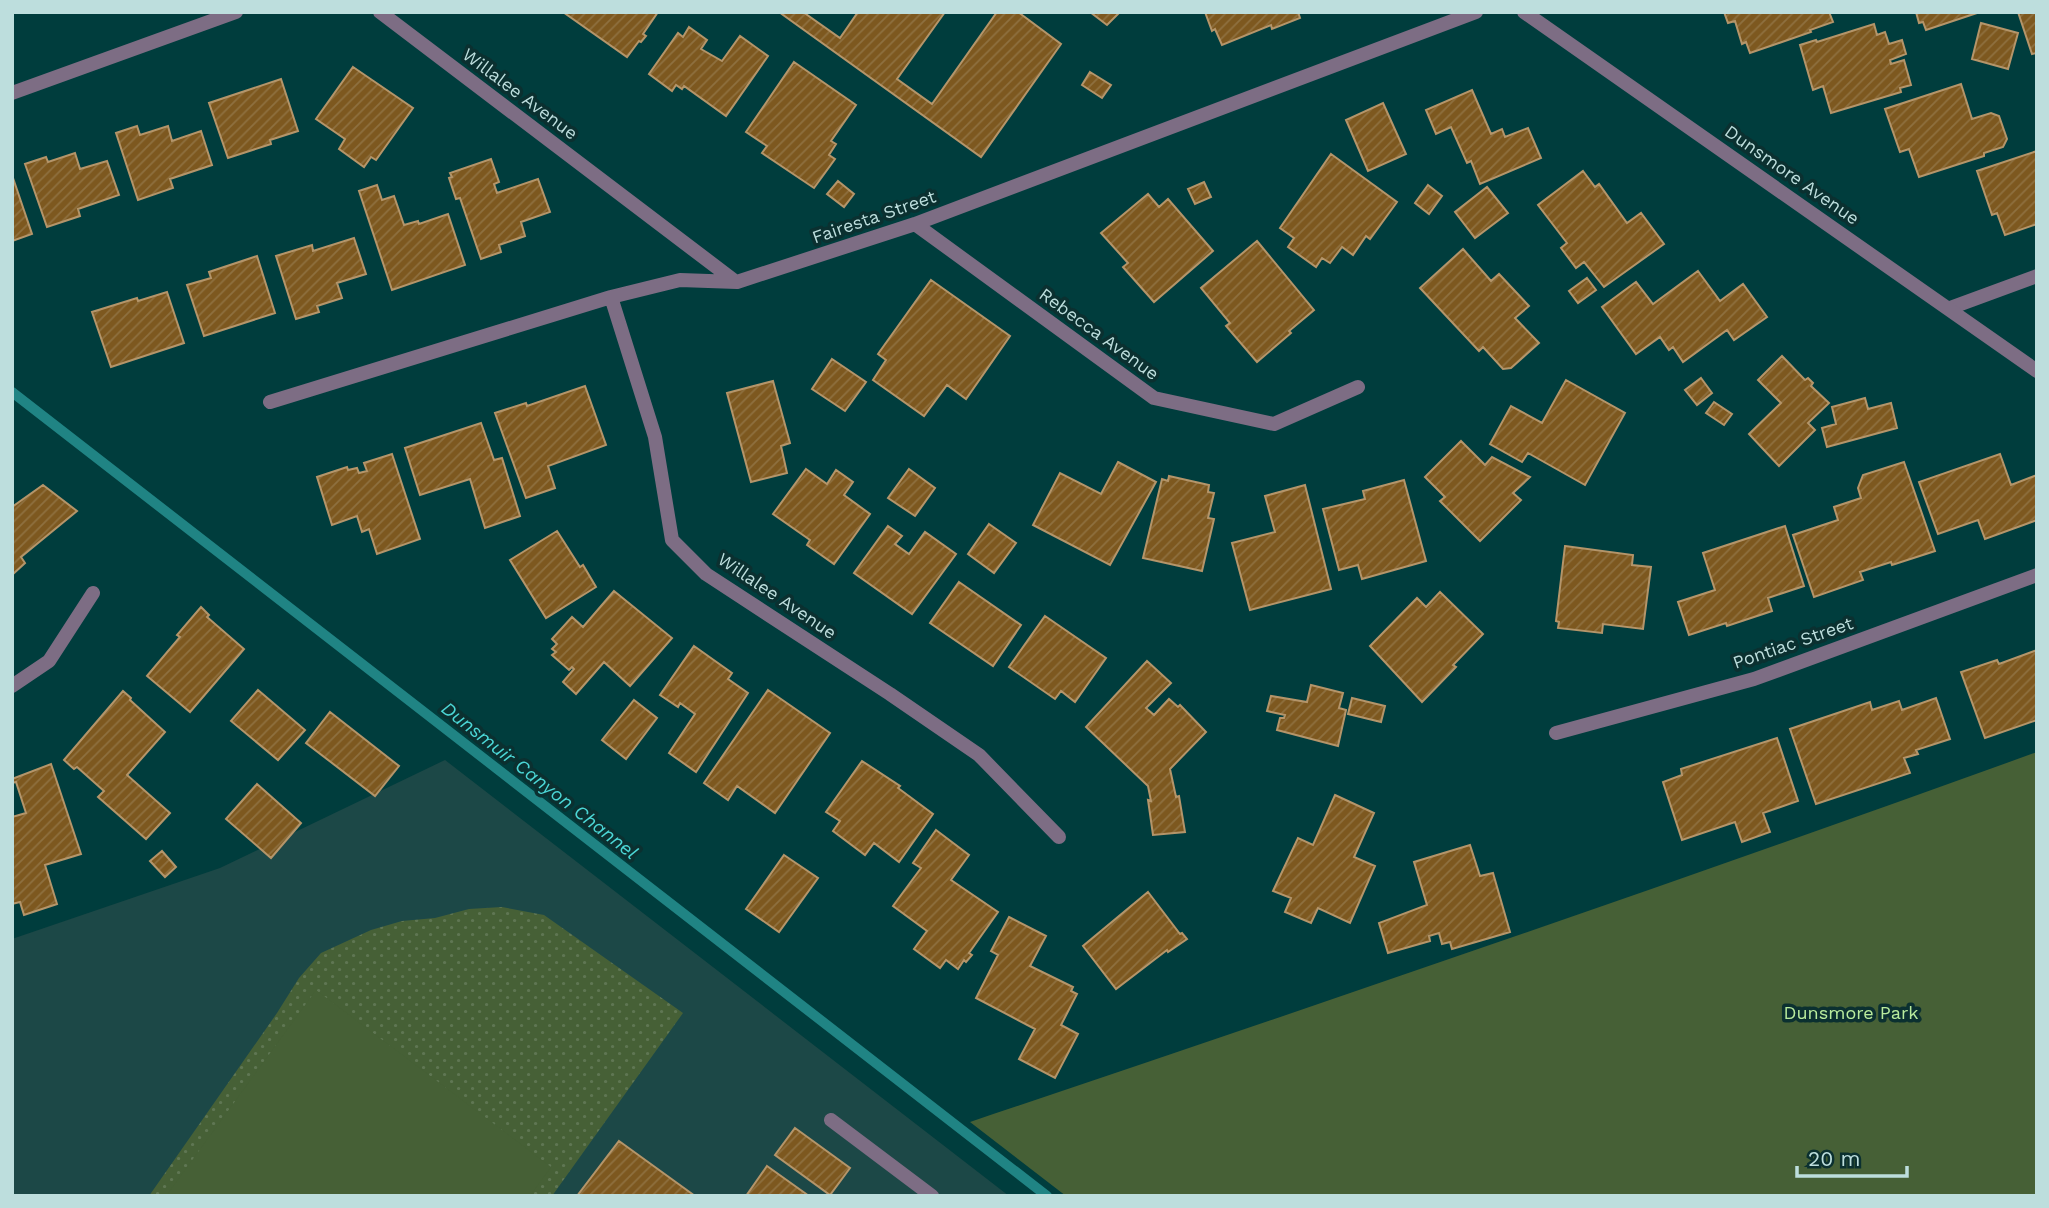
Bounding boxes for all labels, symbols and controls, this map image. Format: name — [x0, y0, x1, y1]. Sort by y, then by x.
street label: Willalee Avenue — [459, 43, 582, 144]
street label: Dunsmore Avenue — [1721, 120, 1864, 229]
street label: Fairesta Street — [809, 185, 939, 248]
street label: Rebecca Avenue — [1035, 283, 1163, 384]
street label: Willalee Avenue — [714, 548, 841, 643]
street label: Pontiac Street — [1730, 612, 1856, 673]
water label: Dunsmuir Canyon Channel — [437, 697, 643, 864]
park label: Dunsmore Park — [1784, 1002, 1918, 1023]
scale bar — [1797, 1134, 1907, 1178]
text: 20 m — [1808, 1146, 1860, 1171]

